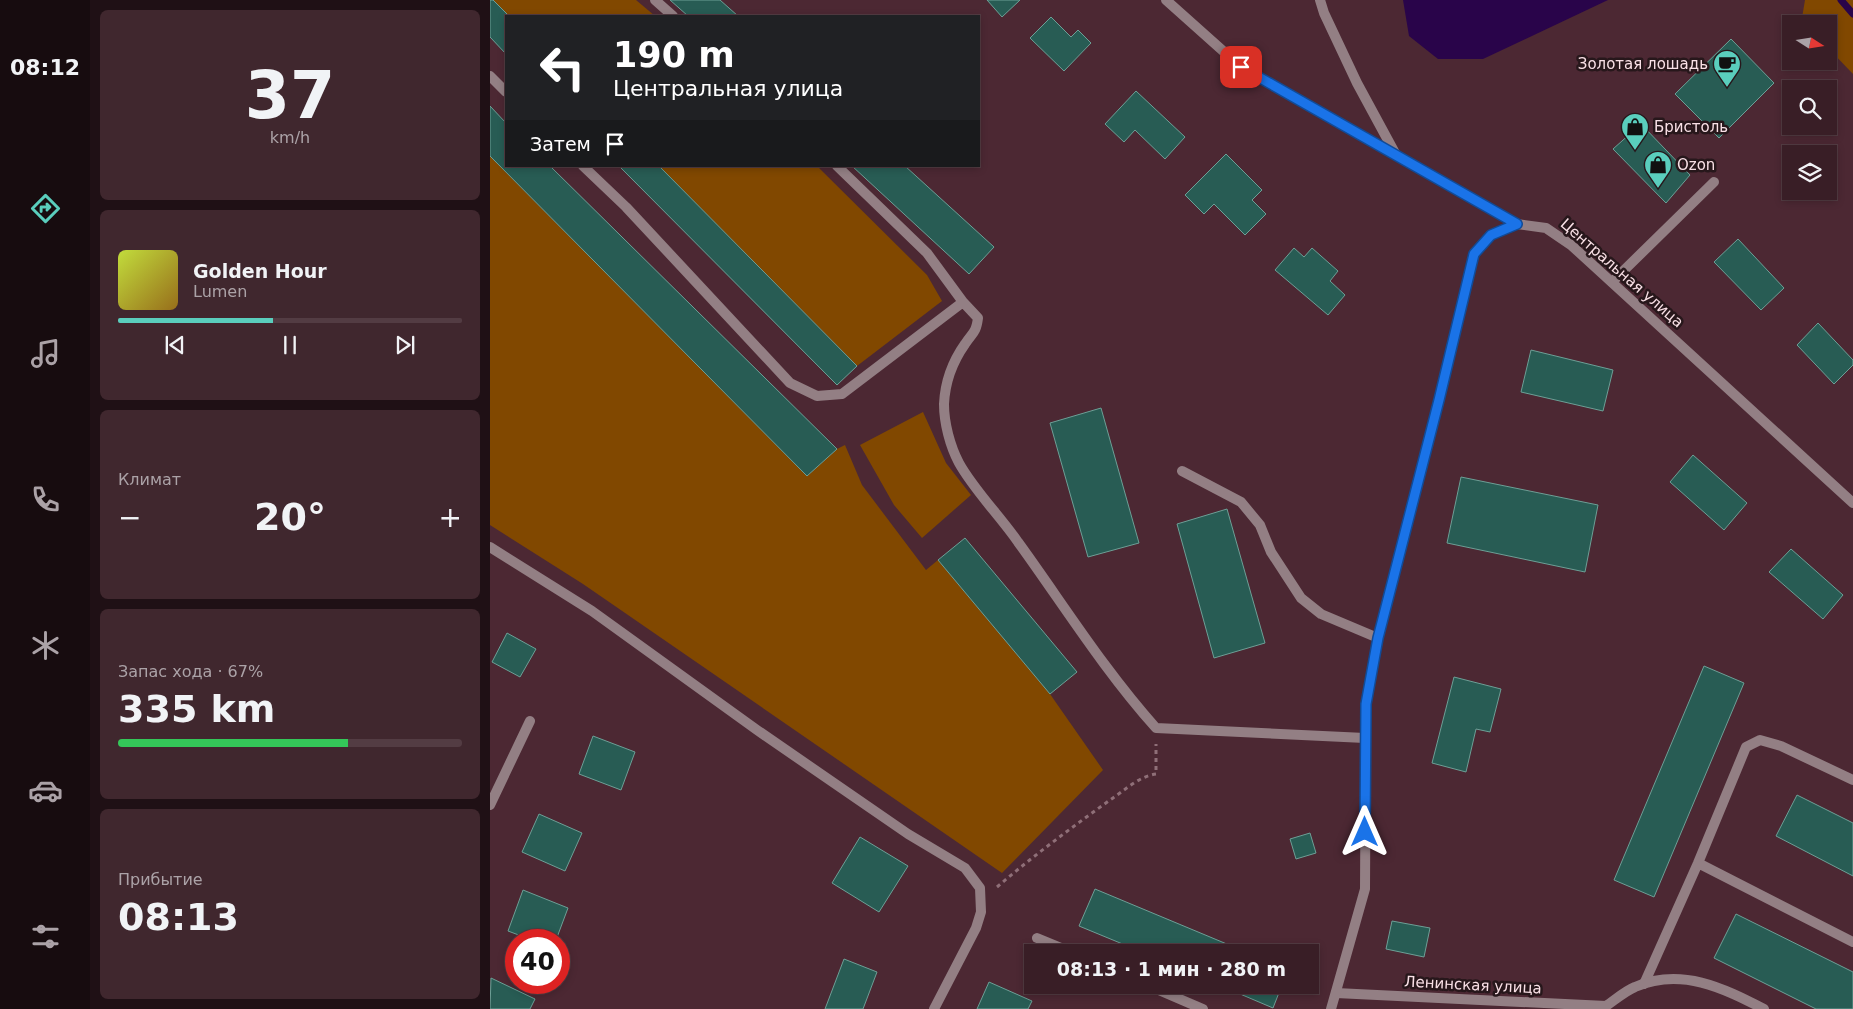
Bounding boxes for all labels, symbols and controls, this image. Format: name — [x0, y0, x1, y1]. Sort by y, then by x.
north arrow — [1782, 15, 1838, 70]
map controls — [1782, 15, 1837, 200]
icon: left — [530, 35, 595, 100]
text: 190 m — [613, 35, 735, 75]
pin — [1220, 46, 1262, 88]
cafe icon: Золотая лошадь — [1712, 49, 1742, 88]
icon: arrive — [1227, 53, 1255, 81]
text: 08:12 — [10, 55, 80, 80]
place label: Золотая лошадь — [1578, 55, 1708, 73]
text: 37 — [245, 58, 335, 133]
text: Центральная улица — [613, 76, 843, 101]
button: search — [1782, 80, 1837, 135]
shop icon: Бристоль — [1620, 112, 1650, 151]
place label: Бристоль — [1654, 118, 1728, 136]
text: km/h — [270, 128, 310, 147]
icon: arrive — [601, 130, 629, 158]
text: Затем — [530, 133, 591, 155]
button: layers — [1782, 145, 1837, 200]
shop icon: Ozon — [1643, 150, 1673, 189]
place label: Ozon — [1677, 156, 1715, 174]
icon: directions — [28, 191, 63, 226]
street label: Центральная улица — [1557, 215, 1687, 331]
text: Golden Hour — [193, 260, 327, 282]
text: Lumen — [193, 282, 247, 301]
icon: previous — [161, 331, 189, 359]
icon: pause — [276, 331, 304, 359]
icon: next — [391, 331, 419, 359]
icon: music — [28, 336, 63, 371]
text: Климат — [118, 470, 181, 489]
icon: phone — [28, 482, 63, 517]
text: 20° — [254, 495, 326, 539]
text: − — [118, 501, 141, 534]
text: + — [439, 501, 462, 534]
icon: climate — [28, 628, 63, 663]
text: Запас хода · 67% — [118, 662, 263, 681]
text: 335 km — [118, 687, 275, 731]
icon: car — [28, 773, 63, 808]
position arrow — [1338, 805, 1390, 857]
text: Прибытие — [118, 870, 203, 889]
text: 08:13 — [118, 895, 239, 939]
icon: filters — [28, 919, 63, 954]
speed limit sign: 40 — [505, 929, 570, 994]
text: 08:13 · 1 мин · 280 m — [1057, 958, 1286, 980]
street label: Ленинская улица — [1404, 972, 1542, 998]

